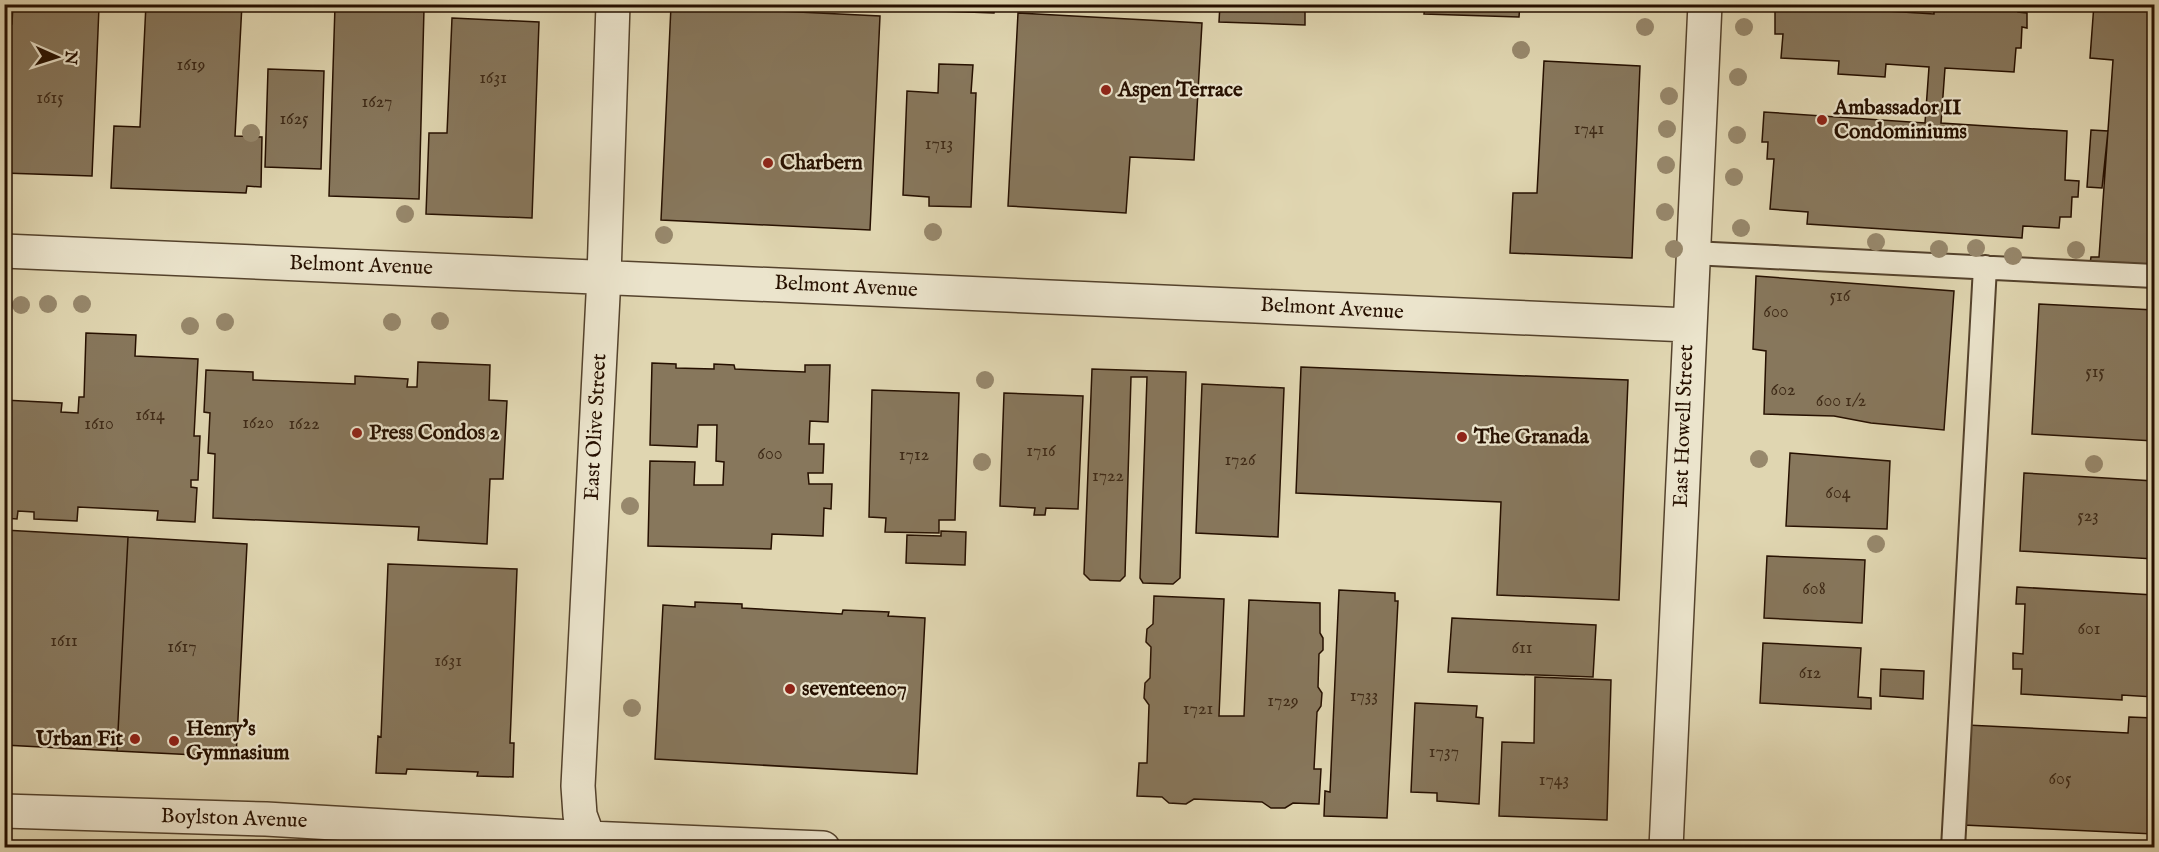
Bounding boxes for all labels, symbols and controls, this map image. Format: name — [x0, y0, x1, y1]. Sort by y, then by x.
north arrow — [27, 27, 87, 87]
text: N — [60, 49, 80, 65]
house number: 1619 — [177, 54, 205, 77]
house number: 1631 — [479, 67, 507, 90]
place label: Aspen Terrace — [1117, 77, 1243, 104]
marker: Aspen Terrace — [1099, 83, 1113, 97]
house number: 1615 — [36, 87, 64, 110]
house number: 1627 — [362, 91, 392, 114]
place label: Ambassador II Condominiums — [1833, 95, 1967, 146]
house number: 1625 — [279, 108, 309, 131]
marker: Ambassador II Condominiums — [1815, 113, 1829, 127]
house number: 1741 — [1574, 118, 1604, 141]
house number: 1713 — [925, 133, 953, 156]
place label: Charbern — [780, 150, 863, 177]
marker: Charbern — [761, 156, 775, 170]
street label: Belmont Avenue — [289, 250, 434, 282]
street label: Belmont Avenue — [774, 270, 919, 304]
house number: 516 — [1830, 285, 1851, 308]
street label: Belmont Avenue — [1260, 292, 1405, 326]
house number: 600 — [1763, 301, 1789, 324]
street label: East Howell Street — [1668, 344, 1700, 508]
street label: East Olive Street — [579, 353, 613, 501]
house number: 515 — [2085, 361, 2105, 384]
house number: 602 — [1771, 379, 1795, 402]
house number: 600 1/2 — [1816, 390, 1866, 413]
house number: 1614 — [135, 404, 165, 427]
house number: 1620 — [242, 412, 274, 435]
house number: 1610 — [84, 413, 114, 436]
house number: 1622 — [288, 413, 320, 436]
place label: Press Condos 2 — [369, 420, 500, 447]
place label: The Granada — [1473, 424, 1590, 451]
marker: Press Condos 2 — [350, 426, 364, 440]
marker: The Granada — [1455, 430, 1469, 444]
house number: 1716 — [1026, 440, 1056, 463]
house number: 600 — [757, 443, 783, 466]
house number: 1712 — [899, 444, 929, 467]
house number: 1726 — [1224, 449, 1256, 472]
house number: 1722 — [1092, 465, 1124, 488]
house number: 604 — [1825, 482, 1851, 505]
house number: 523 — [2077, 505, 2099, 528]
house number: 608 — [1802, 578, 1826, 601]
house number: 601 — [2077, 618, 2101, 641]
house number: 1611 — [50, 630, 78, 653]
house number: 1617 — [167, 636, 197, 659]
house number: 611 — [1512, 637, 1532, 660]
house number: 1631 — [434, 650, 462, 673]
house number: 612 — [1799, 662, 1821, 685]
place label: seventeen07 — [802, 676, 907, 703]
marker: seventeen07 — [783, 682, 797, 696]
house number: 1733 — [1350, 685, 1378, 708]
house number: 1729 — [1267, 690, 1299, 713]
house number: 1721 — [1183, 698, 1213, 721]
place label: Henry's Gymnasium — [186, 716, 290, 767]
place label: Urban Fit — [35, 726, 124, 753]
marker: Urban Fit — [128, 732, 142, 746]
marker: Henry's Gymnasium — [167, 734, 181, 748]
house number: 1737 — [1429, 741, 1459, 764]
house number: 605 — [2049, 768, 2072, 791]
house number: 1743 — [1539, 769, 1569, 792]
street label: Boylston Avenue — [160, 803, 308, 835]

